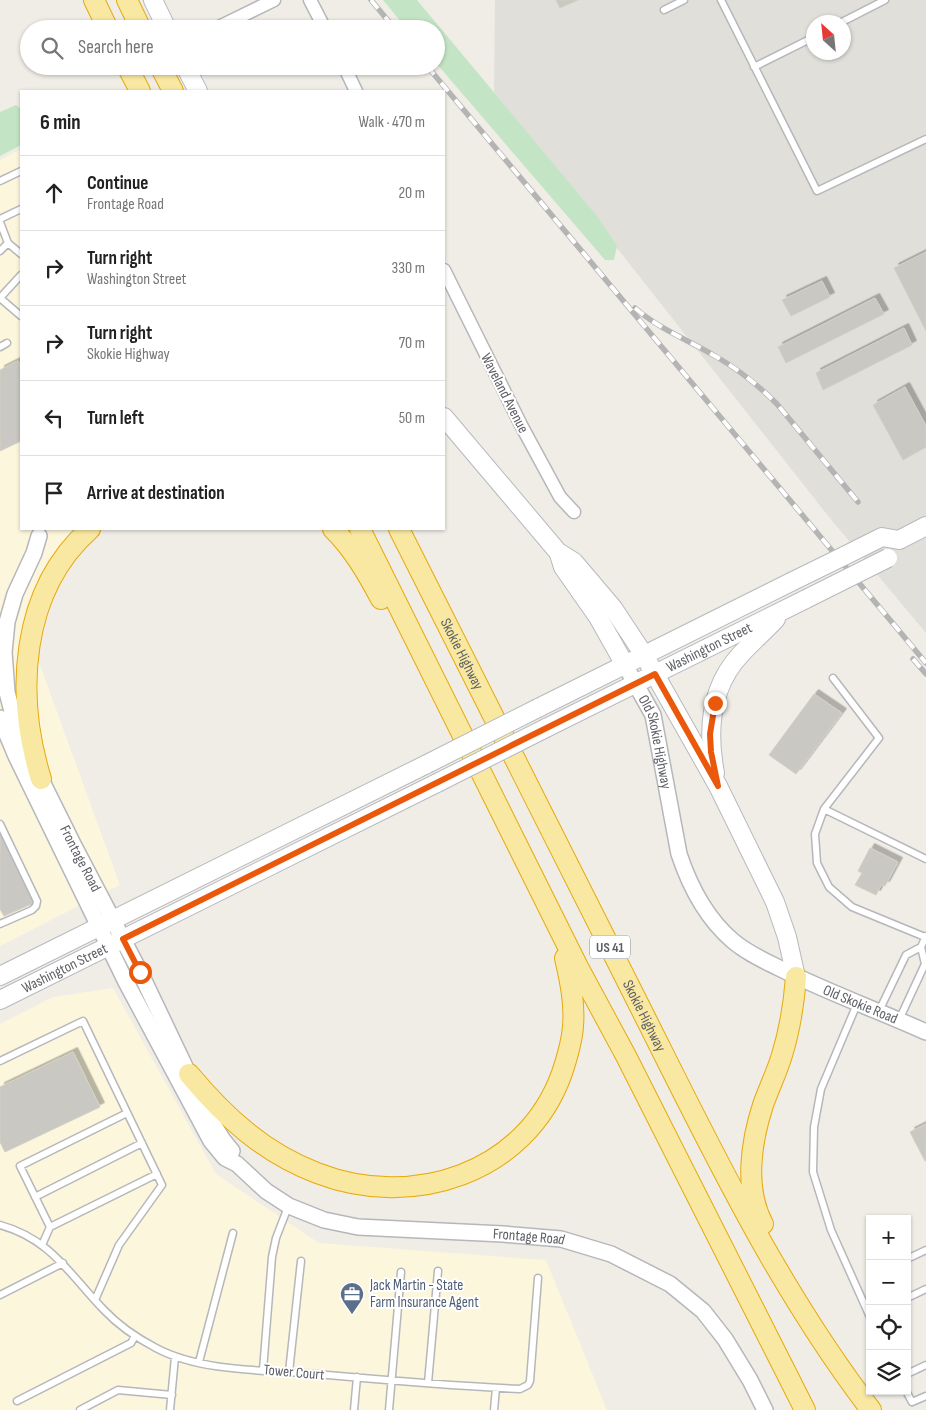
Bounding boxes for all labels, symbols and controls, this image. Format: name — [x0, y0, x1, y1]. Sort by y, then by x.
north arrow — [806, 15, 851, 60]
search box — [20, 20, 445, 75]
icon: search — [38, 34, 66, 62]
text: Search here — [78, 36, 154, 59]
text: 6 min — [40, 110, 81, 135]
text: Walk · 470 m — [359, 113, 425, 132]
text: Continue — [87, 172, 148, 195]
icon: ahead — [40, 179, 68, 207]
text: 20 m — [398, 184, 425, 203]
text: Frontage Road — [87, 195, 164, 214]
text: Turn right — [87, 247, 152, 270]
icon: right — [40, 254, 68, 282]
text: 330 m — [392, 259, 425, 278]
text: Washington Street — [87, 270, 186, 289]
text: Turn right — [87, 322, 152, 345]
icon: right — [40, 329, 68, 357]
text: 70 m — [399, 334, 425, 353]
text: Skokie Highway — [87, 345, 170, 364]
street label: Waveland Avenue — [476, 350, 533, 436]
icon: left — [40, 404, 68, 432]
text: Turn left — [87, 407, 144, 430]
text: 50 m — [399, 409, 425, 428]
icon: arrive — [40, 479, 68, 507]
text: Arrive at destination — [87, 482, 225, 505]
street label: Skokie Highway — [436, 615, 488, 693]
street label: Washington Street — [663, 618, 756, 677]
street label: Old Skokie Highway — [634, 692, 676, 791]
route end — [704, 692, 727, 715]
street label: Frontage Road — [55, 822, 105, 895]
road number: US 41 — [590, 936, 630, 959]
street label: Washington Street — [19, 939, 111, 998]
route start — [129, 961, 152, 984]
street label: Skokie Highway — [618, 977, 670, 1055]
street label: Old Skokie Road — [820, 981, 900, 1029]
map controls — [866, 1215, 911, 1395]
button: + — [866, 1215, 911, 1260]
street label: Frontage Road — [492, 1225, 567, 1250]
button: − — [866, 1260, 911, 1305]
place label: Jack Martin - State Farm Insurance Agent — [369, 1276, 479, 1312]
office icon: Jack Martin - State Farm Insurance Agent — [339, 1281, 365, 1315]
button: locate — [866, 1305, 911, 1350]
button: layers — [866, 1350, 911, 1395]
street label: Tower Court — [263, 1360, 326, 1385]

